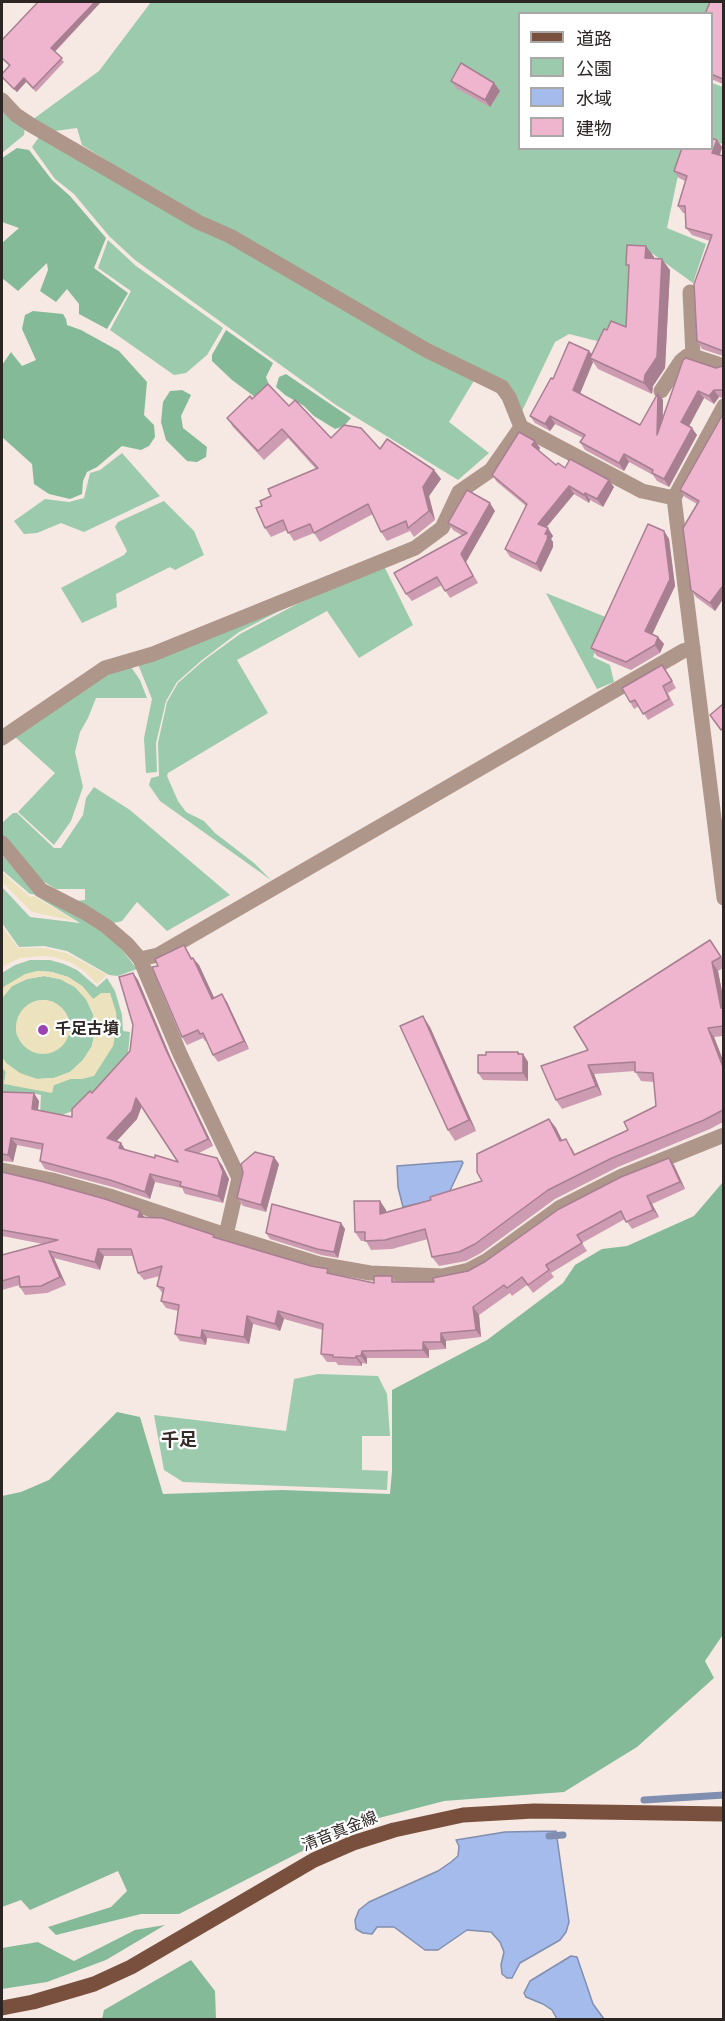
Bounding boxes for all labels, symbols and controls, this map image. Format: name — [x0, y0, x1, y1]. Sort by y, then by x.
legend — [518, 12, 713, 150]
text: 道路 — [576, 28, 612, 50]
text: 公園 — [576, 58, 612, 80]
text: 水域 — [576, 88, 612, 110]
text: 建物 — [576, 118, 612, 140]
place label: 千足古墳 — [55, 1020, 119, 1040]
marker: 千足古墳 — [36, 1023, 50, 1037]
district label: 千足 — [161, 1430, 197, 1452]
street label: 清音真金線 — [299, 1808, 381, 1856]

